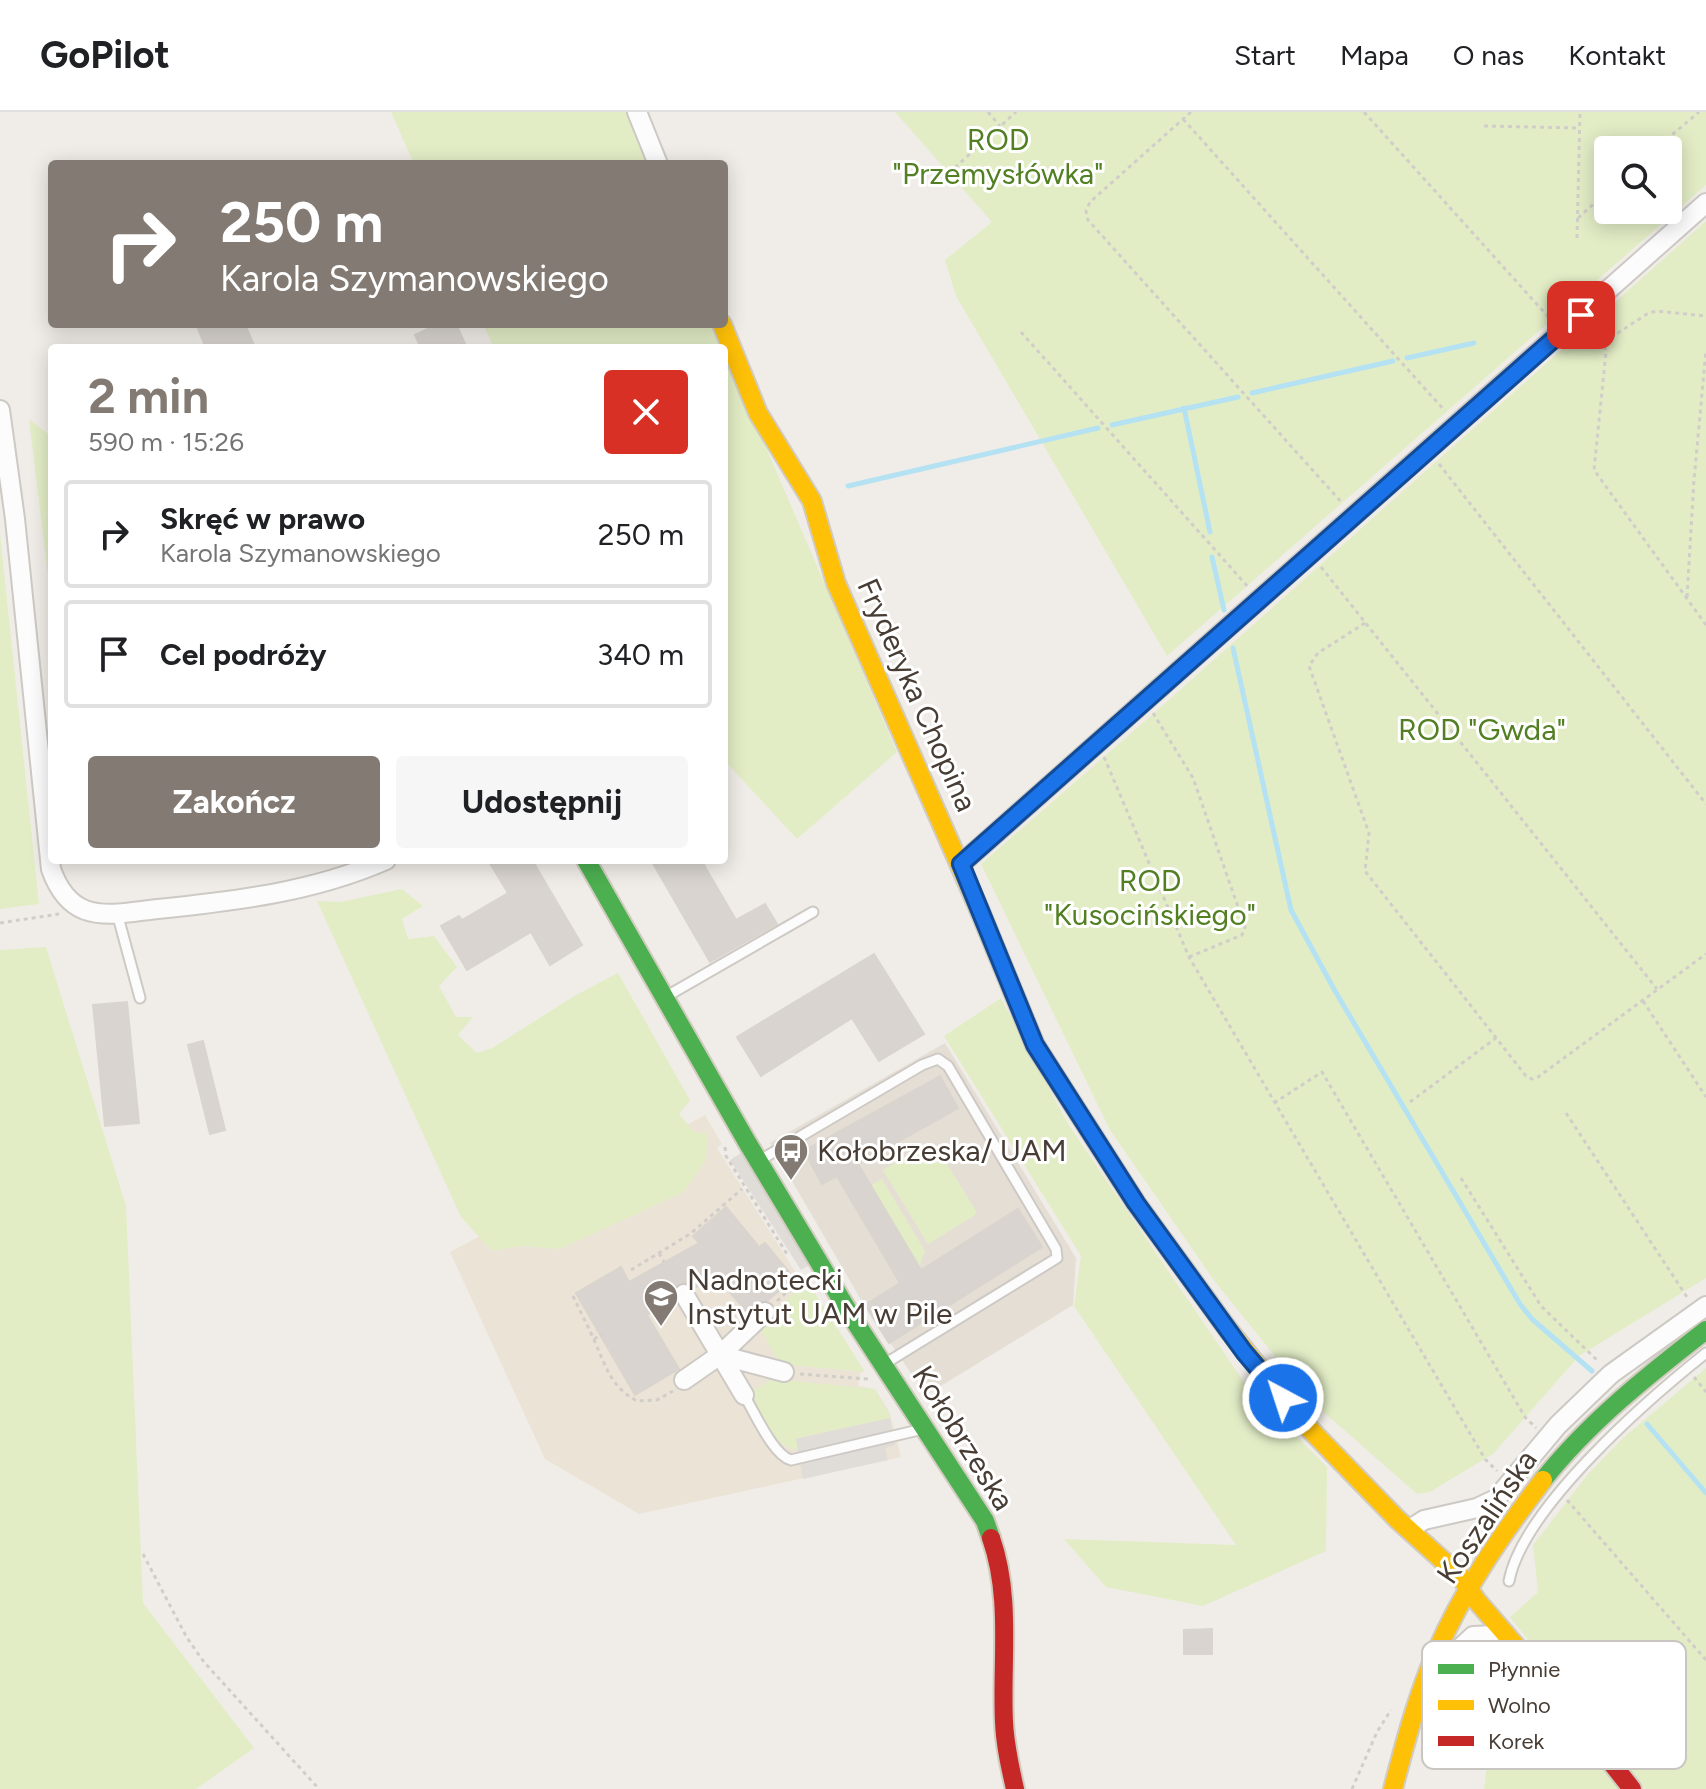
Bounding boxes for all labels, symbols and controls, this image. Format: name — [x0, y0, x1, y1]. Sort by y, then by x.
text: GoPilot — [40, 32, 170, 78]
text: Start — [1234, 38, 1296, 72]
text: Mapa — [1340, 38, 1409, 72]
text: O nas — [1453, 38, 1524, 72]
text: Kontakt — [1568, 38, 1666, 72]
park label: ROD "Przemysłówka" — [892, 121, 1104, 192]
map controls — [1594, 136, 1682, 224]
button: search — [1594, 136, 1682, 224]
text: 250 m — [220, 189, 383, 256]
icon: right — [88, 192, 192, 296]
text: Karola Szymanowskiego — [220, 257, 609, 300]
pin — [1547, 281, 1615, 349]
icon: arrive — [1559, 293, 1603, 337]
text: 2 min — [88, 367, 209, 425]
button: close — [604, 370, 688, 454]
text: 590 m · 15:26 — [88, 426, 244, 458]
text: Skręć w prawo — [160, 500, 365, 537]
icon: right — [92, 512, 136, 556]
text: 250 m — [598, 516, 684, 553]
text: Karola Szymanowskiego — [160, 537, 441, 569]
street label: Fryderyka Chopina — [850, 573, 985, 817]
icon: arrive — [92, 632, 136, 676]
text: Cel podróży — [160, 636, 327, 673]
text: 340 m — [597, 636, 684, 673]
park label: ROD "Gwda" — [1398, 711, 1566, 748]
button: Zakończ — [88, 756, 380, 848]
button: Udostępnij — [396, 756, 688, 848]
park label: ROD "Kusocińskiego" — [1044, 862, 1256, 933]
bus stop icon: Kołobrzeska/ UAM — [772, 1132, 810, 1182]
place label: Kołobrzeska/ UAM — [817, 1132, 1067, 1169]
place label: Nadnotecki Instytut UAM w Pile — [687, 1261, 952, 1332]
school or university icon: Nadnotecki Instytut UAM w Pile — [642, 1278, 680, 1328]
position arrow — [1241, 1356, 1325, 1440]
street label: Kołobrzeska — [904, 1359, 1022, 1517]
street label: Koszalińska — [1428, 1443, 1545, 1591]
legend — [1422, 1641, 1686, 1769]
text: Płynnie — [1488, 1656, 1560, 1683]
text: Wolno — [1488, 1692, 1551, 1719]
text: Korek — [1488, 1728, 1544, 1755]

